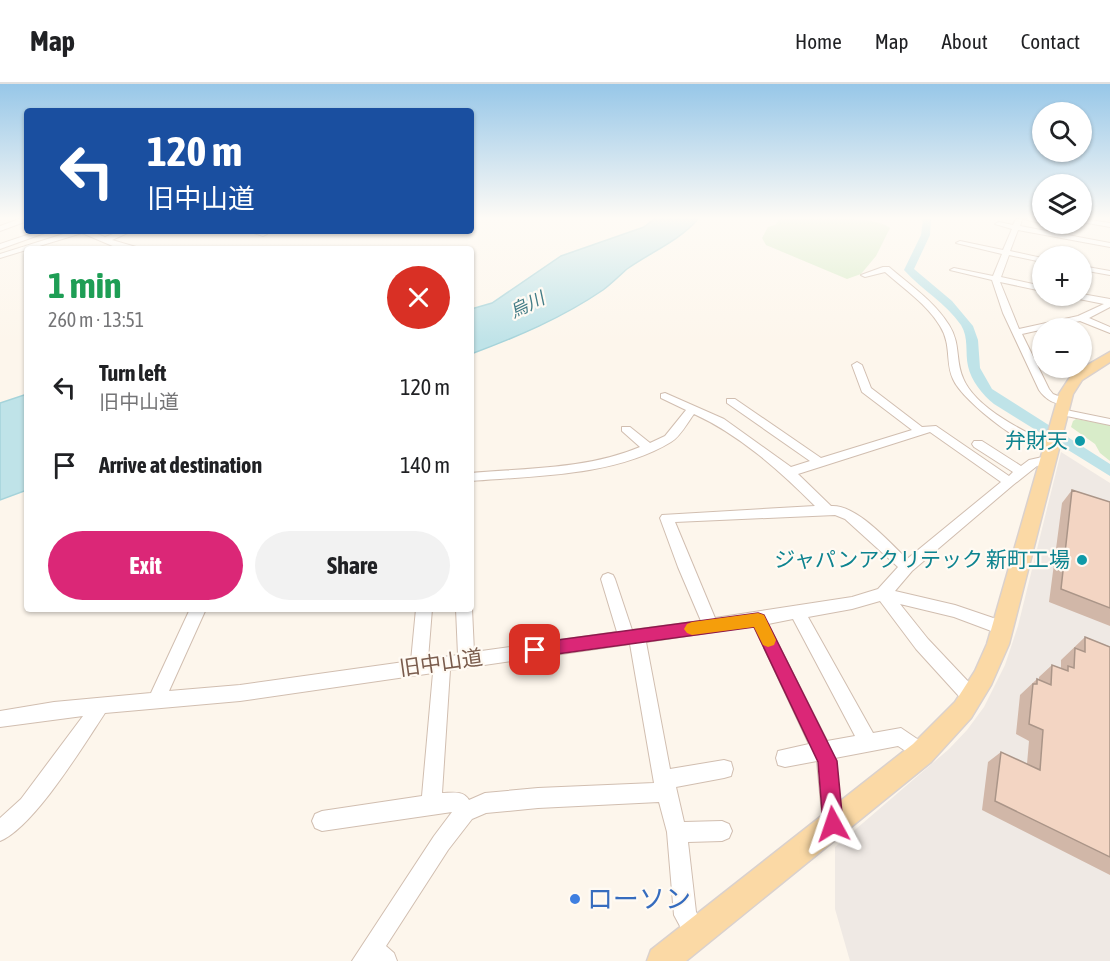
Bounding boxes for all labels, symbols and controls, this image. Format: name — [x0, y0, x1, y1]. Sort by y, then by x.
text: Map — [30, 25, 75, 57]
text: Home — [795, 29, 842, 53]
text: Map — [875, 29, 909, 53]
text: About — [942, 29, 988, 53]
text: Contact — [1021, 29, 1080, 53]
map controls — [1032, 102, 1092, 378]
button: search — [1032, 102, 1092, 162]
text: 120 m — [147, 127, 242, 175]
icon: left — [48, 132, 126, 210]
button: layers — [1032, 174, 1092, 234]
text: 旧中山道 — [147, 183, 255, 214]
button: + — [1032, 246, 1092, 306]
text: 1 min — [48, 264, 122, 306]
button: close — [387, 266, 450, 329]
water label: 烏川 — [506, 286, 549, 322]
text: 260 m · 13:51 — [48, 308, 144, 331]
button: − — [1032, 318, 1092, 378]
text: Turn left — [99, 360, 166, 386]
icon: left — [48, 371, 81, 404]
text: 120 m — [400, 374, 450, 400]
text: 旧中山道 — [99, 390, 179, 413]
place label: 弁財天 — [1005, 428, 1068, 452]
marker: 弁財天 — [1073, 434, 1087, 448]
icon: arrive — [48, 449, 81, 482]
text: Arrive at destination — [99, 452, 262, 478]
text: 140 m — [400, 452, 450, 478]
button: Exit — [48, 531, 243, 600]
button: Share — [255, 531, 450, 600]
place label: ジャパンアクリテック 新町工場 — [774, 547, 1070, 571]
marker: ジャパンアクリテック 新町工場 — [1075, 553, 1089, 567]
pin — [509, 624, 560, 675]
icon: arrive — [518, 633, 551, 666]
street label: 旧中山道 — [398, 644, 484, 680]
position arrow — [801, 792, 865, 856]
place label: ローソン — [587, 884, 691, 914]
marker: ローソン — [568, 892, 582, 906]

